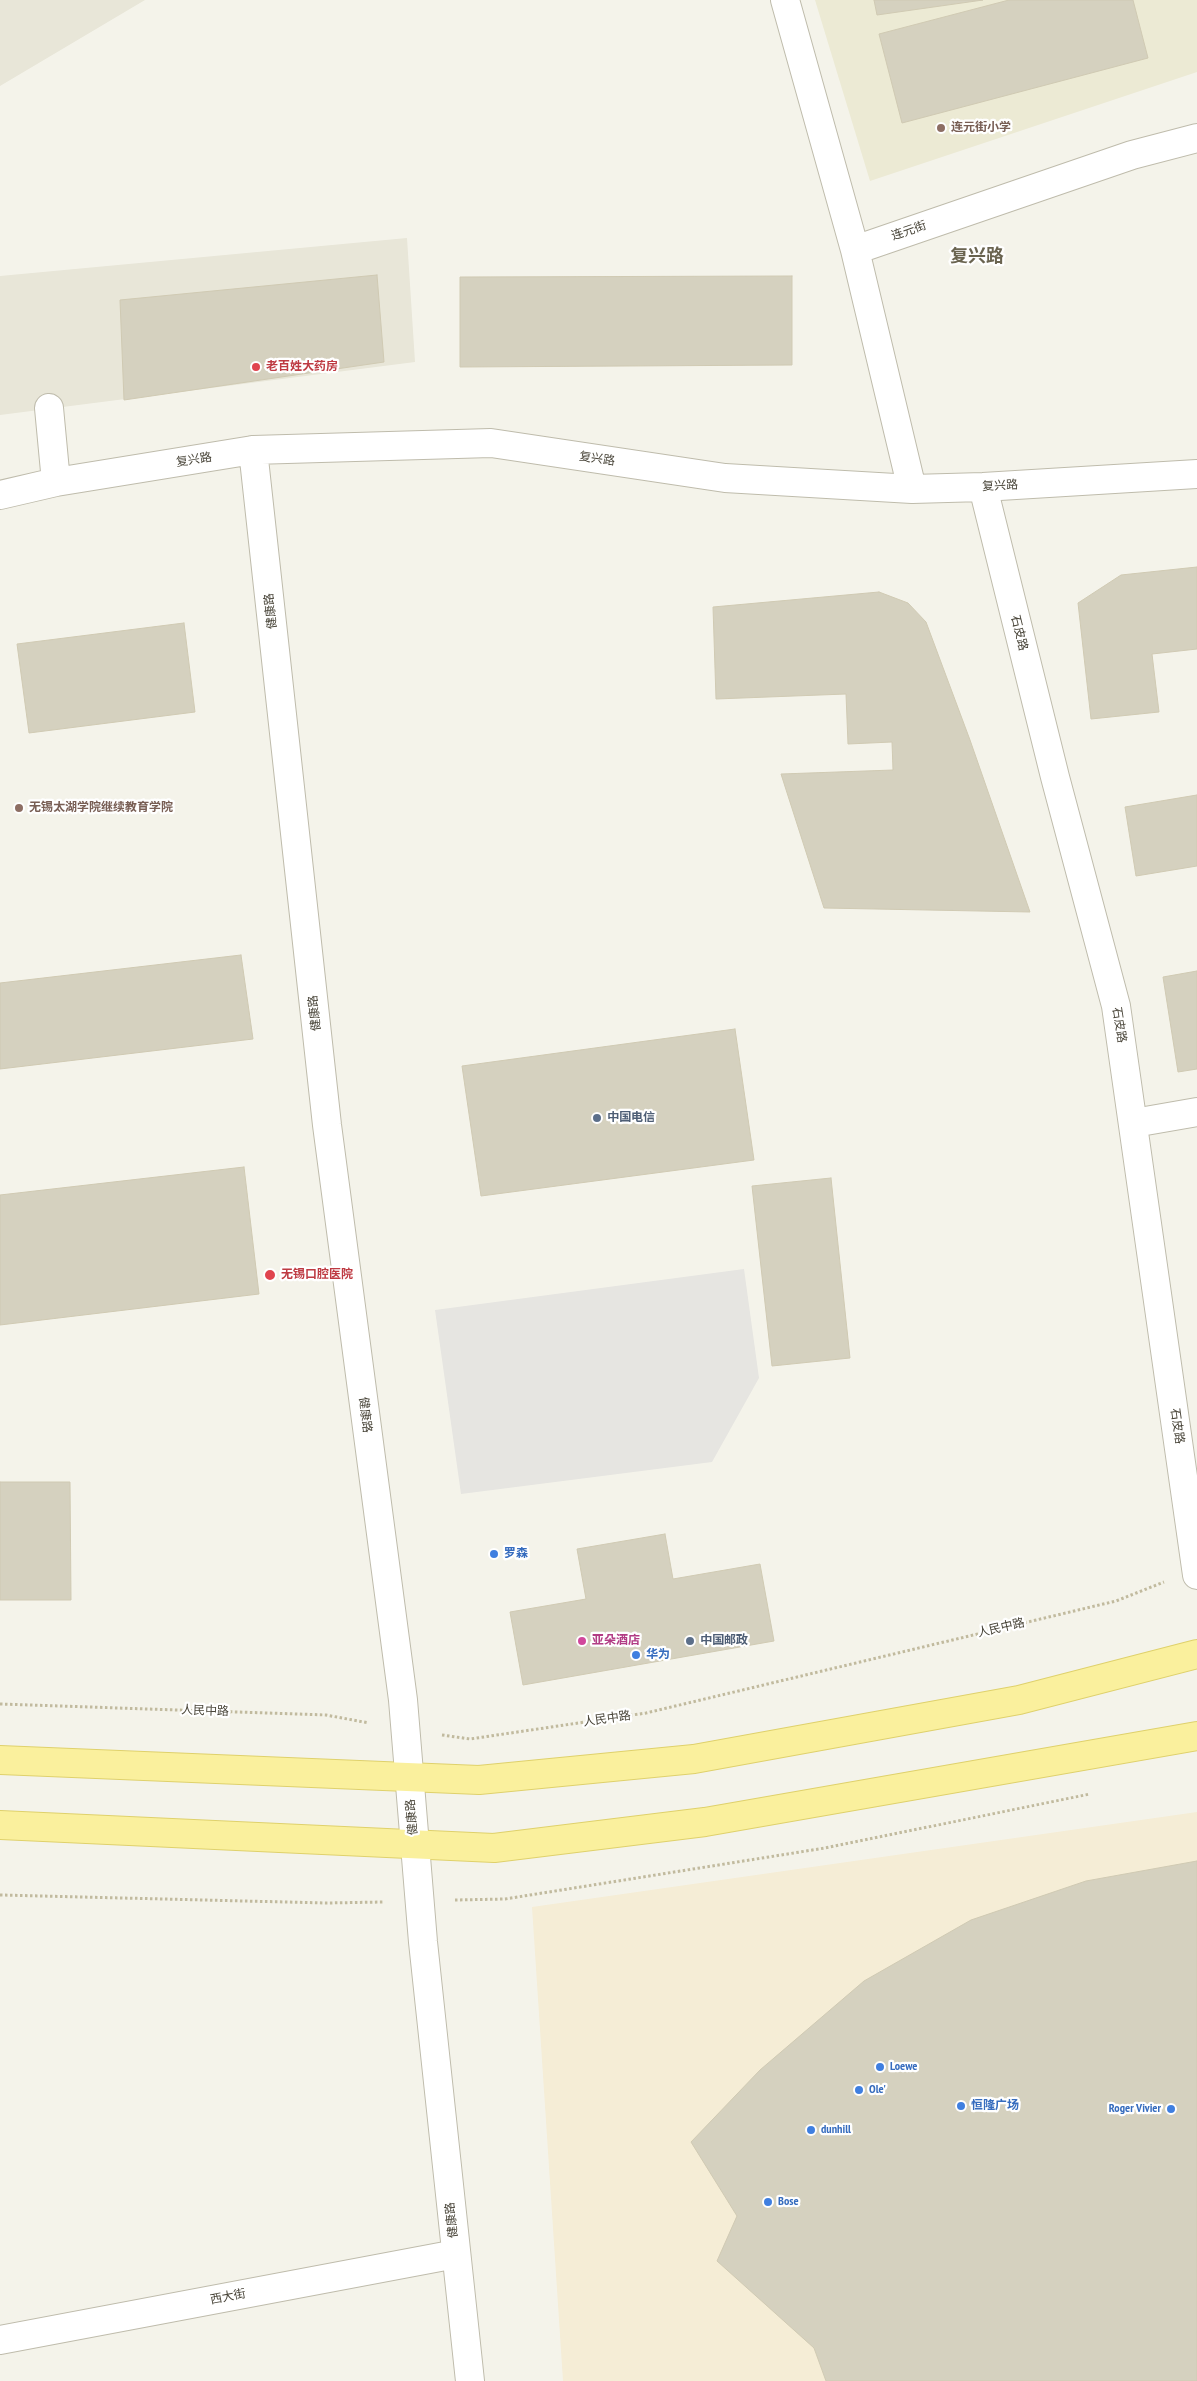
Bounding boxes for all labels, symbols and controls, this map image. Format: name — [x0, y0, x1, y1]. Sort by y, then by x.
place label: 连元街小学 — [951, 121, 1011, 135]
marker: 连元街小学 — [935, 122, 947, 134]
street label: 连元街 — [890, 218, 928, 244]
district label: 复兴路 — [950, 246, 1004, 268]
place label: 老百姓大药房 — [266, 360, 338, 374]
marker: 老百姓大药房 — [250, 361, 262, 373]
street label: 复兴路 — [578, 449, 616, 469]
street label: 复兴路 — [175, 450, 213, 470]
street label: 复兴路 — [982, 478, 1018, 494]
street label: 健康路 — [262, 592, 280, 630]
street label: 石皮路 — [1008, 614, 1030, 652]
place label: 无锡太湖学院继续教育学院 — [29, 801, 173, 815]
marker: 无锡太湖学院继续教育学院 — [13, 802, 25, 814]
street label: 健康路 — [306, 994, 324, 1032]
street label: 石皮路 — [1109, 1006, 1129, 1044]
place label: 中国电信 — [607, 1111, 655, 1125]
marker: 中国电信 — [591, 1112, 603, 1124]
marker: 无锡口腔医院 — [263, 1268, 277, 1282]
place label: 无锡口腔医院 — [281, 1268, 353, 1282]
street label: 健康路 — [356, 1396, 374, 1434]
street label: 石皮路 — [1167, 1407, 1187, 1445]
place label: 罗森 — [504, 1547, 528, 1561]
marker: 罗森 — [488, 1548, 500, 1560]
street label: 人民中路 — [976, 1616, 1026, 1640]
place label: 亚朵酒店 — [592, 1634, 640, 1648]
place label: 中国邮政 — [700, 1634, 748, 1648]
marker: 亚朵酒店 — [576, 1635, 588, 1647]
marker: 中国邮政 — [684, 1635, 696, 1647]
place label: 华为 — [646, 1648, 670, 1662]
marker: 华为 — [630, 1649, 642, 1661]
street label: 人民中路 — [181, 1703, 229, 1719]
street label: 人民中路 — [582, 1709, 632, 1729]
street label: 健康路 — [403, 1798, 421, 1836]
place label: Loewe — [890, 2060, 917, 2074]
marker: Loewe — [874, 2061, 886, 2073]
place label: Ole' — [869, 2083, 886, 2097]
marker: Ole' — [853, 2084, 865, 2096]
place label: 恒隆广场 — [971, 2099, 1019, 2113]
marker: 恒隆广场 — [955, 2100, 967, 2112]
place label: Roger Vivier — [1109, 2102, 1161, 2116]
marker: Roger Vivier — [1165, 2103, 1177, 2115]
place label: dunhill — [821, 2123, 851, 2137]
marker: dunhill — [805, 2124, 817, 2136]
place label: Bose — [778, 2195, 799, 2209]
marker: Bose — [762, 2196, 774, 2208]
street label: 健康路 — [443, 2201, 461, 2239]
street label: 西大街 — [209, 2286, 247, 2308]

